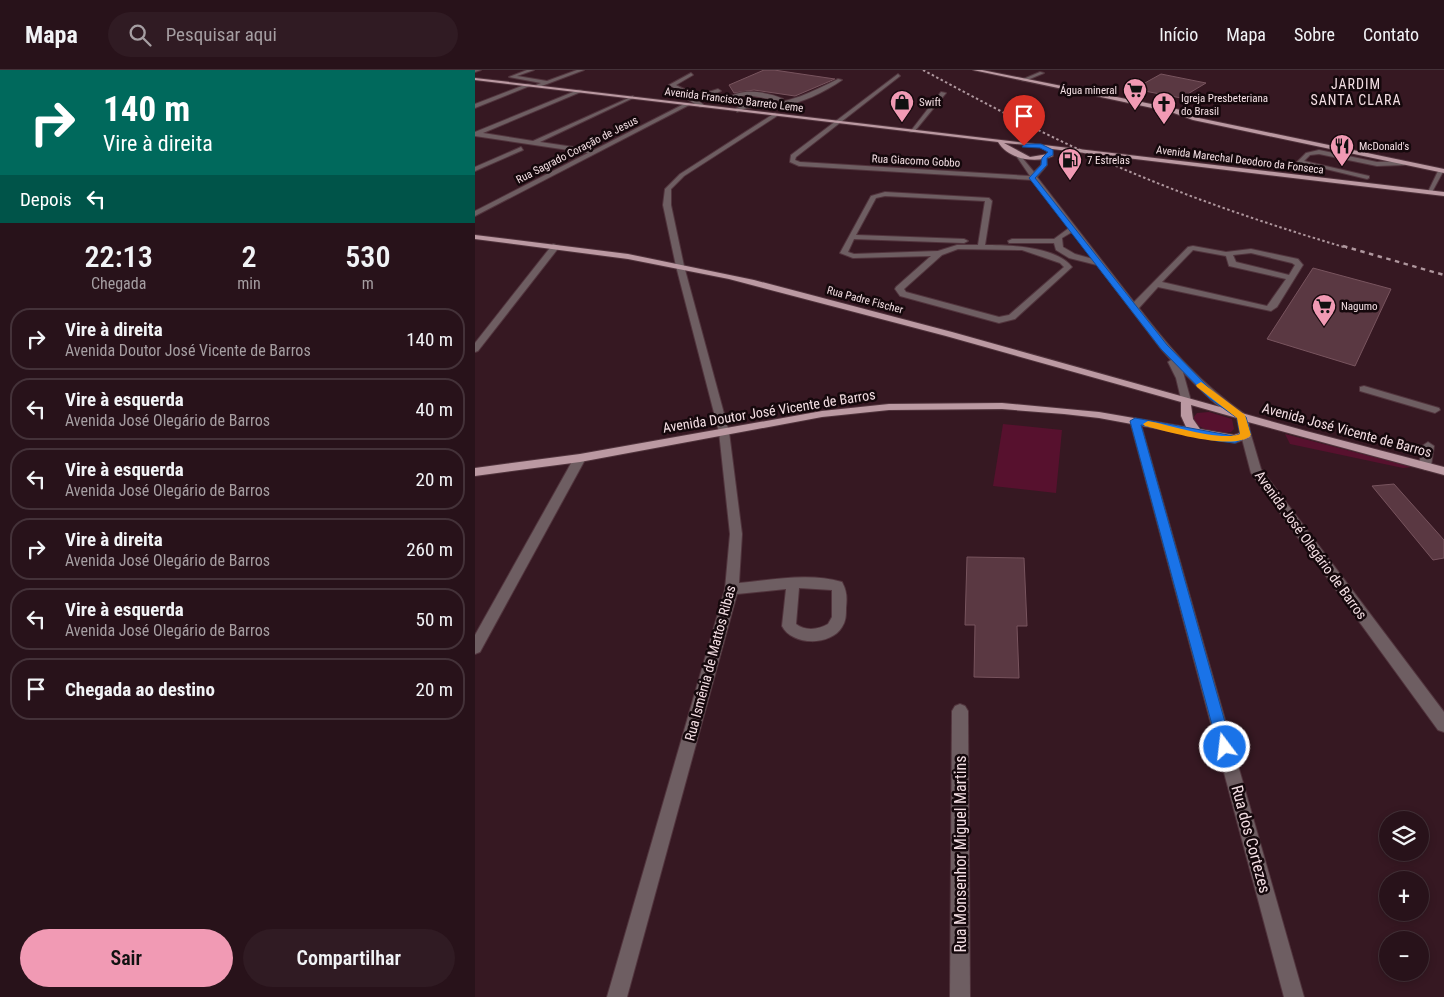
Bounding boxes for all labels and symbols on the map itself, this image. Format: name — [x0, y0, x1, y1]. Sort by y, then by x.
district label: JARDIM SANTA CLARA — [1310, 76, 1402, 108]
supermarket icon: Água mineral — [1122, 77, 1148, 111]
place label: Água mineral — [1060, 84, 1117, 97]
street label: Avenida Francisco Barreto Leme — [664, 85, 804, 115]
shop icon: Swift — [889, 89, 915, 123]
church icon: Igreja Presbeteriana do Brasil — [1151, 91, 1177, 125]
place label: Igreja Presbeteriana do Brasil — [1181, 92, 1268, 118]
pin — [1003, 95, 1045, 146]
place label: Swift — [919, 96, 941, 109]
street label: Rua Sagrado Coração de Jesus — [514, 114, 640, 186]
restaurant icon: McDonald's — [1329, 133, 1355, 167]
place label: McDonald's — [1359, 140, 1409, 153]
street label: Avenida Marechal Deodoro da Fonseca — [1155, 143, 1325, 177]
fuel station icon: 7 Estrelas — [1057, 147, 1083, 181]
street label: Rua Giacomo Gobbo — [871, 152, 961, 170]
place label: 7 Estrelas — [1087, 154, 1130, 167]
street label: Rua Padre Fischer — [825, 284, 905, 317]
supermarket icon: Nagumo — [1311, 293, 1337, 327]
place label: Nagumo — [1341, 300, 1378, 313]
street label: Avenida Doutor José Vicente de Barros — [662, 386, 876, 436]
street label: Avenida José Vicente de Barros — [1261, 400, 1433, 460]
street label: Avenida José Olegário de Barros — [1252, 468, 1370, 622]
street label: Rua Ismênia de Mattos Ribas — [682, 583, 738, 743]
position arrow — [1198, 720, 1250, 772]
street label: Rua Monsenhor Miguel Martins — [951, 756, 970, 952]
street label: Rua dos Cortezes — [1227, 783, 1275, 895]

